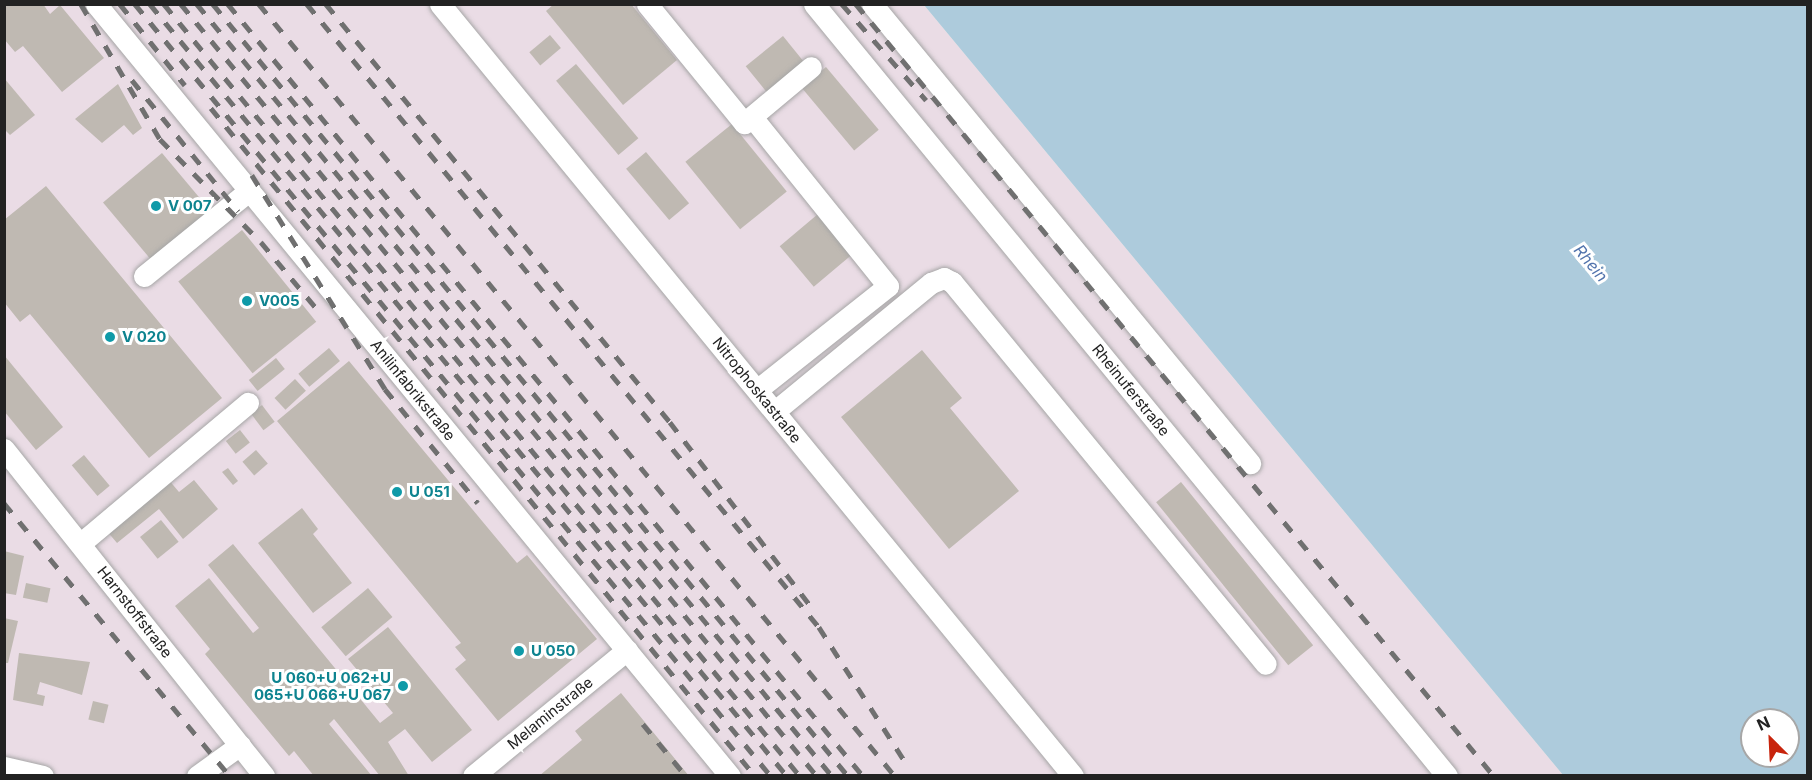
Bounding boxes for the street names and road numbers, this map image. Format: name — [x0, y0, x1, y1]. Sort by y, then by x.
street label: Nitrophoskastraße — [709, 334, 805, 446]
street label: Anilinfabrikstraße — [367, 336, 459, 444]
street label: Rheinuferstraße — [1088, 340, 1174, 440]
street label: Harnstoffstraße — [94, 563, 176, 661]
street label: Melaminstraße — [504, 673, 596, 753]

